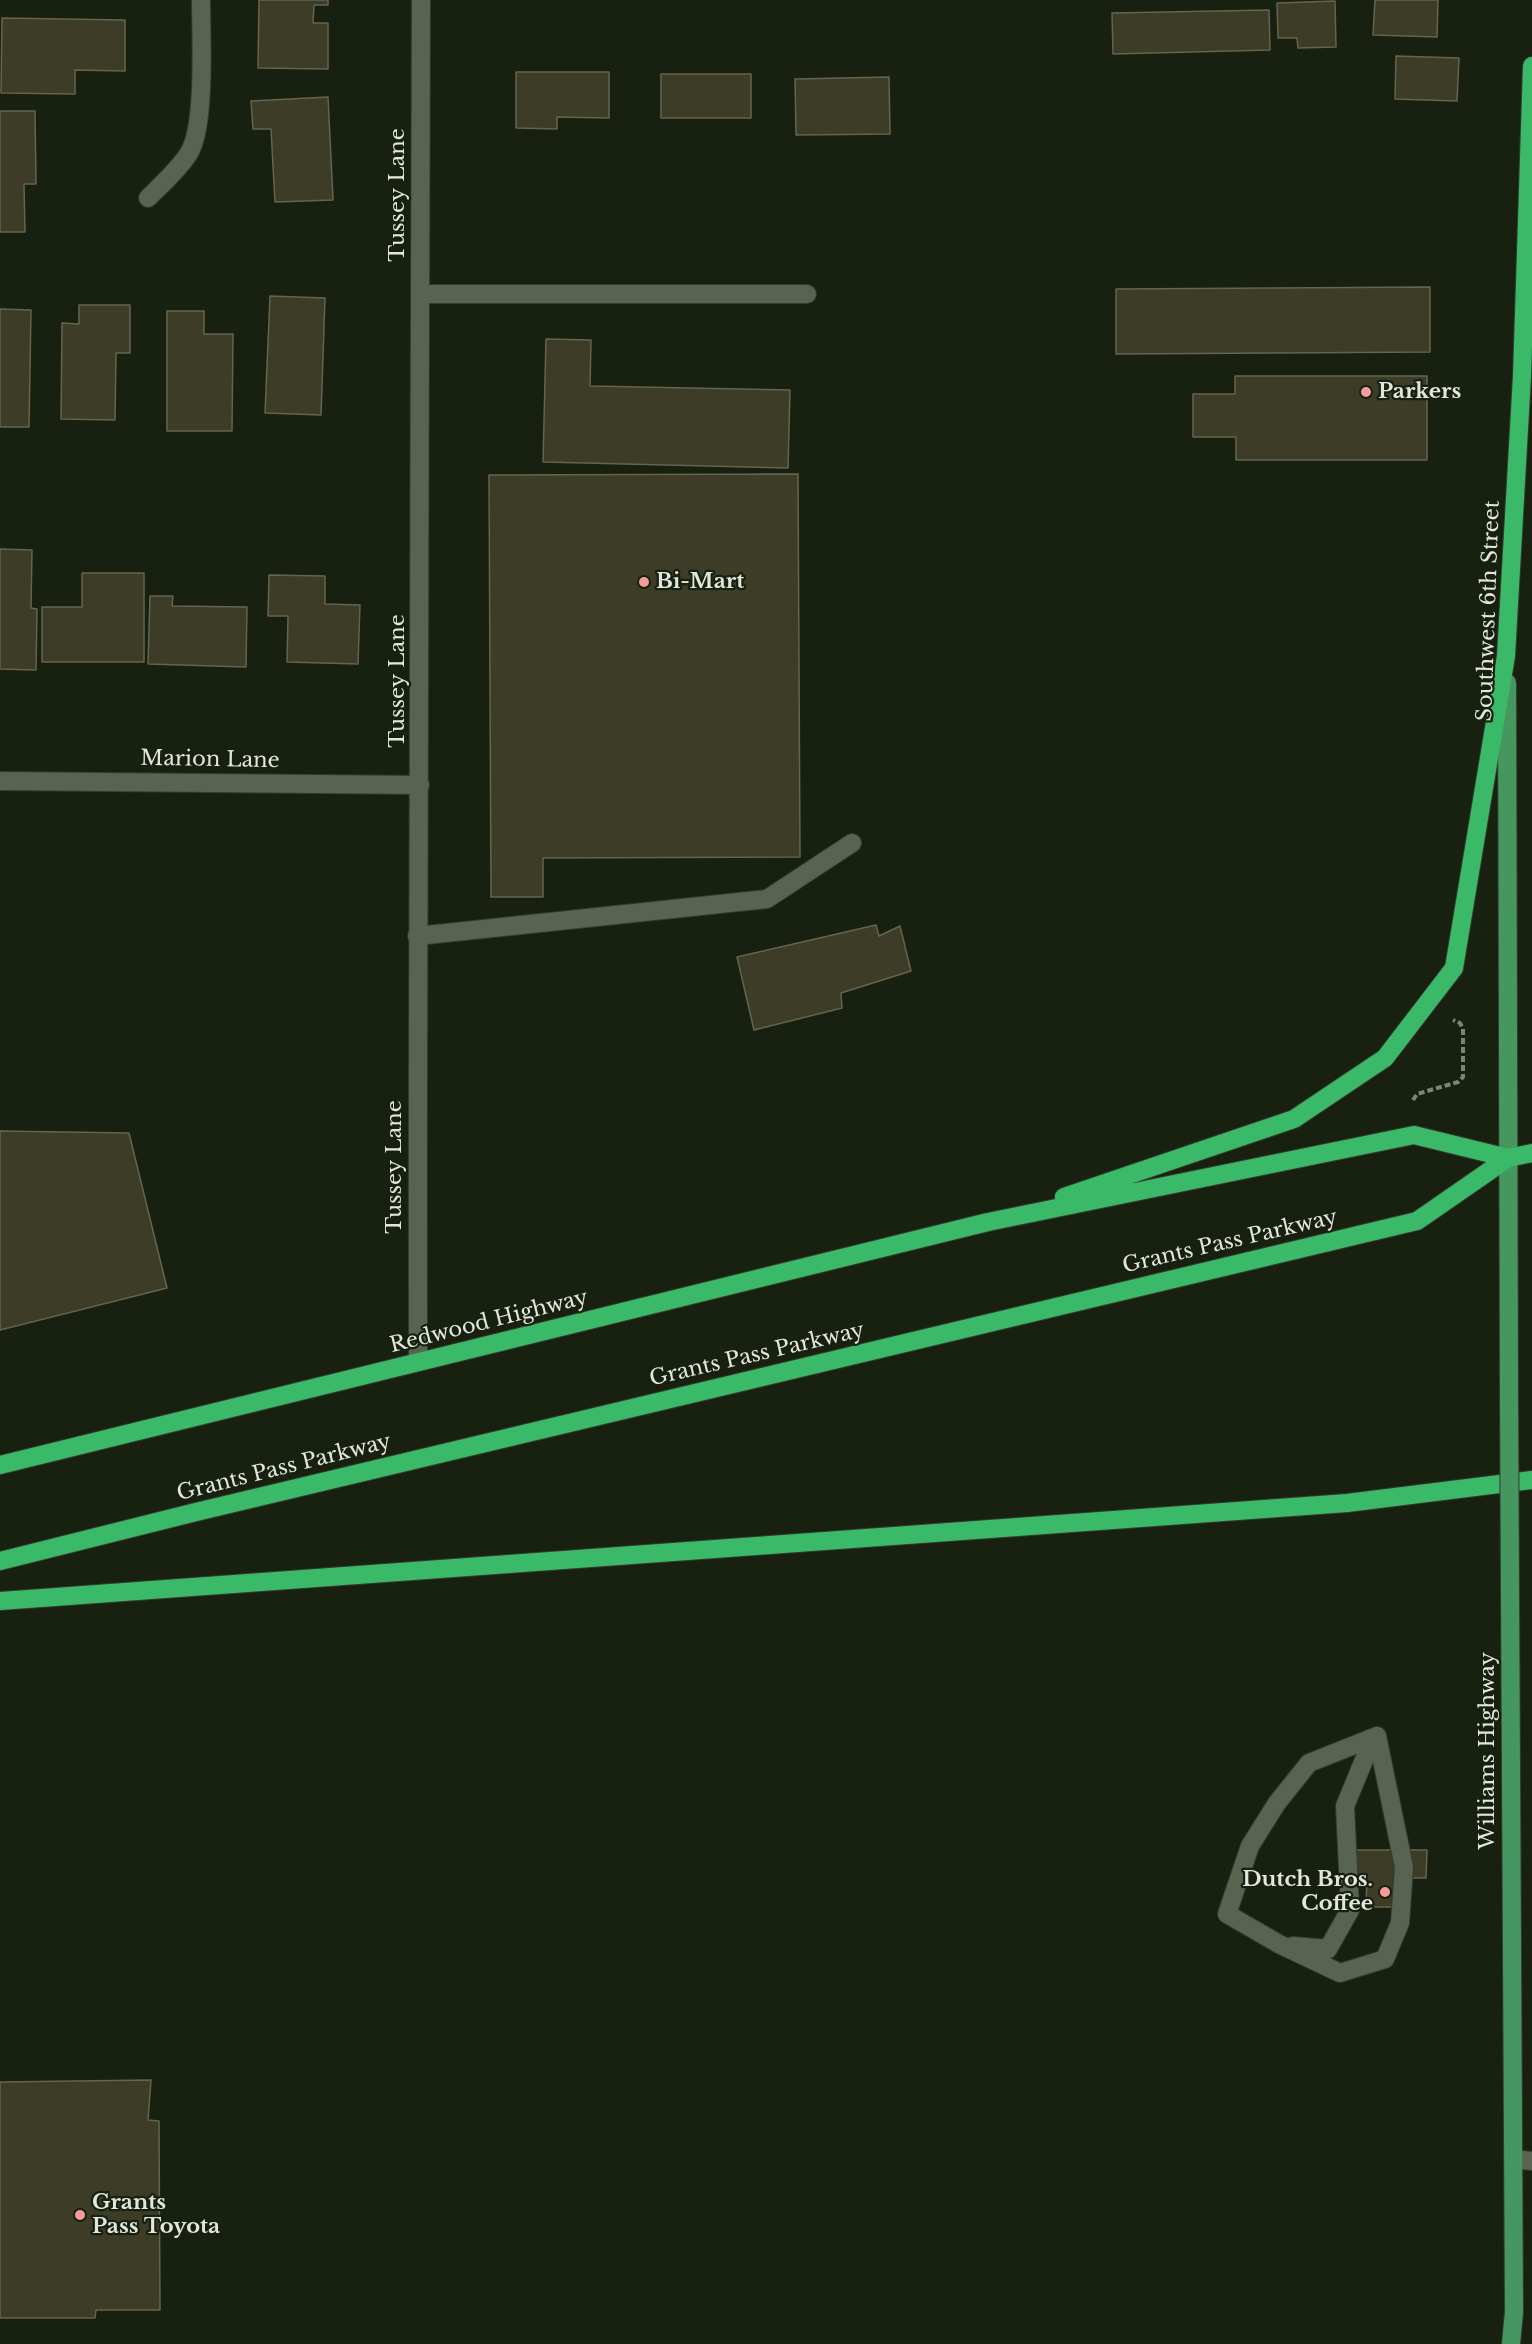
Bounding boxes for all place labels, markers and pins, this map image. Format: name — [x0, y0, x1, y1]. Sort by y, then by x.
place label: Parkers — [1378, 379, 1461, 405]
marker: Parkers — [1359, 385, 1373, 399]
place label: Bi-Mart — [656, 569, 744, 595]
marker: Bi-Mart — [637, 575, 651, 589]
place label: Dutch Bros. Coffee — [1242, 1867, 1373, 1917]
marker: Dutch Bros. Coffee — [1378, 1885, 1392, 1899]
place label: Grants Pass Toyota — [92, 2190, 220, 2240]
marker: Grants Pass Toyota — [73, 2208, 87, 2222]

